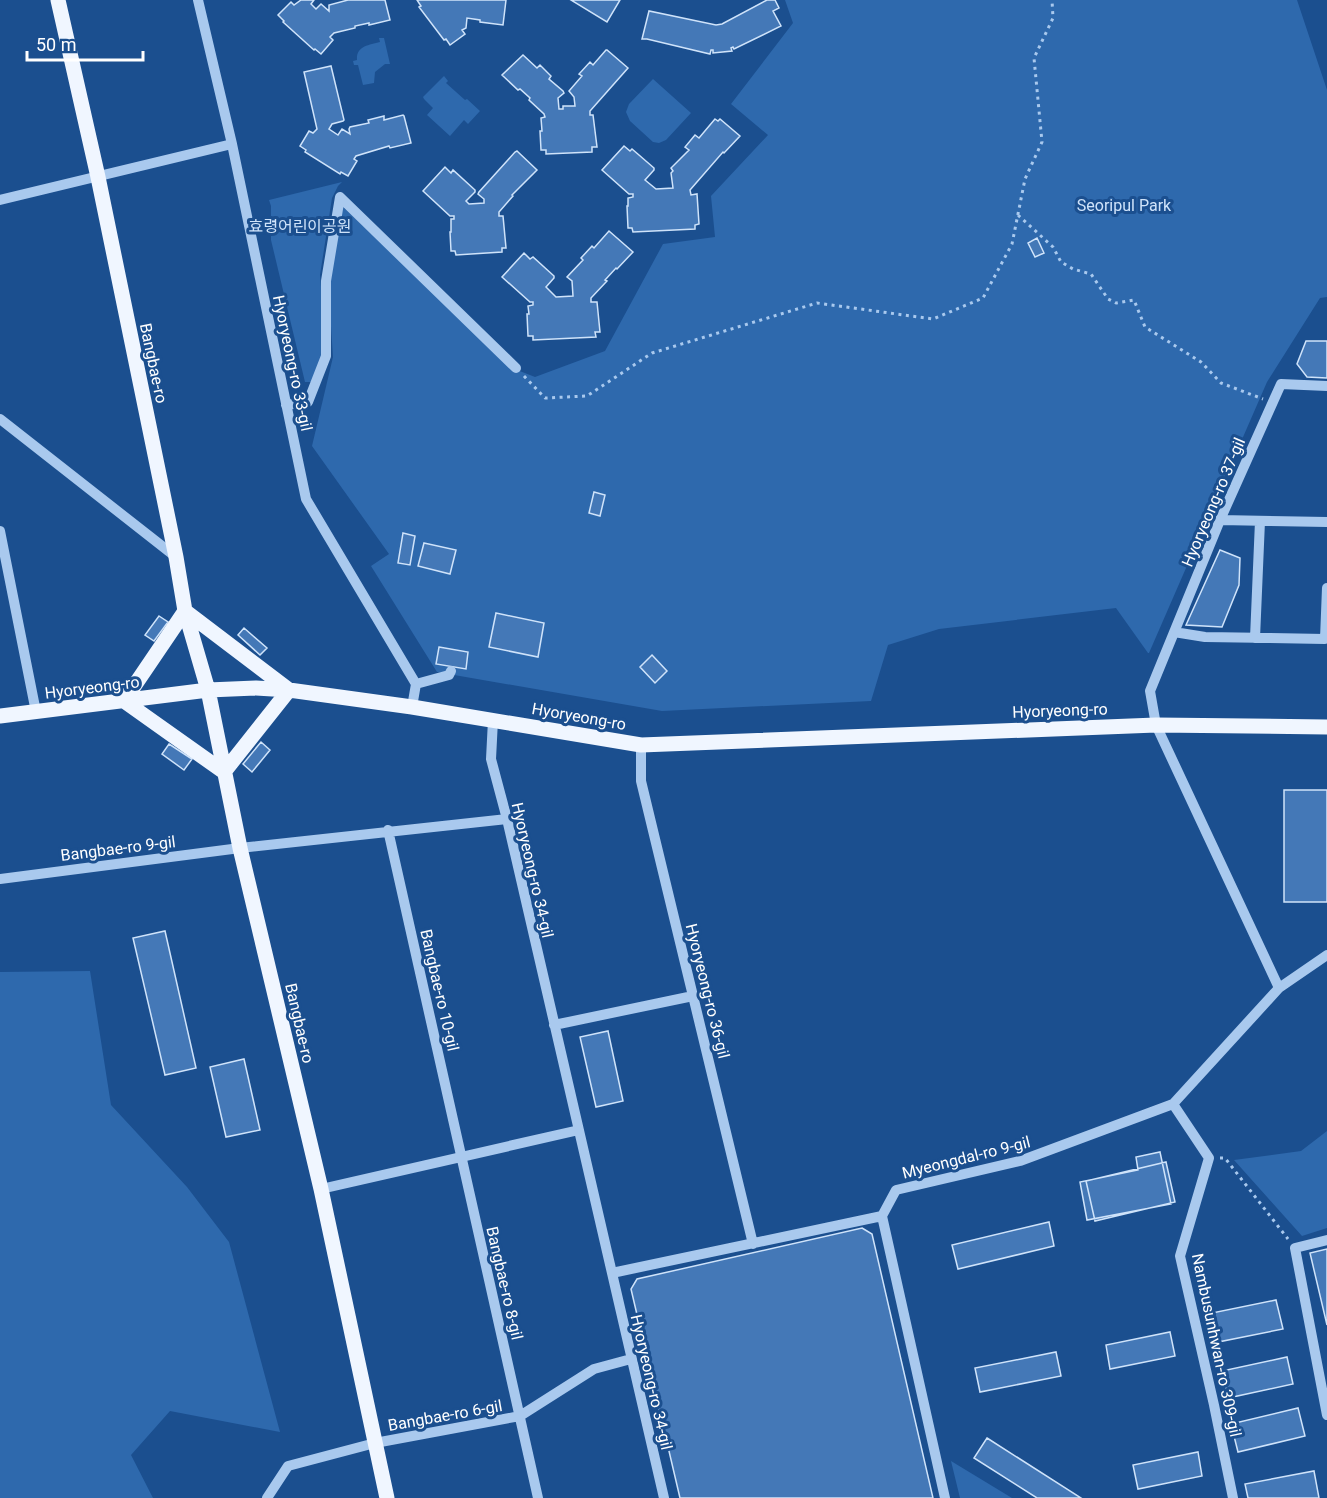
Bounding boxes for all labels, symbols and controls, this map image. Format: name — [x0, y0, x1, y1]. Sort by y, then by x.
scale bar — [27, 24, 142, 62]
text: 50 m — [36, 34, 76, 55]
park label: Seoripul Park — [1077, 196, 1172, 215]
park label: 효령어린이공원 — [248, 217, 352, 236]
street label: Hyoryeong-ro 33-gil — [269, 293, 316, 433]
street label: Bangbae-ro — [136, 321, 171, 405]
street label: Hyoryeong-ro 37-gil — [1178, 435, 1249, 570]
street label: Hyoryeong-ro — [44, 672, 140, 703]
street label: Hyoryeong-ro — [530, 699, 627, 734]
street label: Hyoryeong-ro — [1012, 699, 1108, 722]
street label: Hyoryeong-ro 34-gil — [508, 801, 557, 940]
street label: Bangbae-ro 9-gil — [60, 832, 177, 865]
street label: Hyoryeong-ro 36-gil — [682, 922, 733, 1061]
street label: Bangbae-ro 10-gil — [416, 927, 463, 1053]
street label: Bangbae-ro — [281, 981, 318, 1065]
street label: Myeongdal-ro 9-gil — [900, 1132, 1032, 1183]
street label: Bangbae-ro 8-gil — [482, 1225, 527, 1342]
street label: Nambusunhwan-ro 309-gil — [1188, 1252, 1245, 1439]
street label: Hyoryeong-ro 34-gil — [627, 1313, 676, 1452]
street label: Bangbae-ro 6-gil — [387, 1396, 504, 1435]

